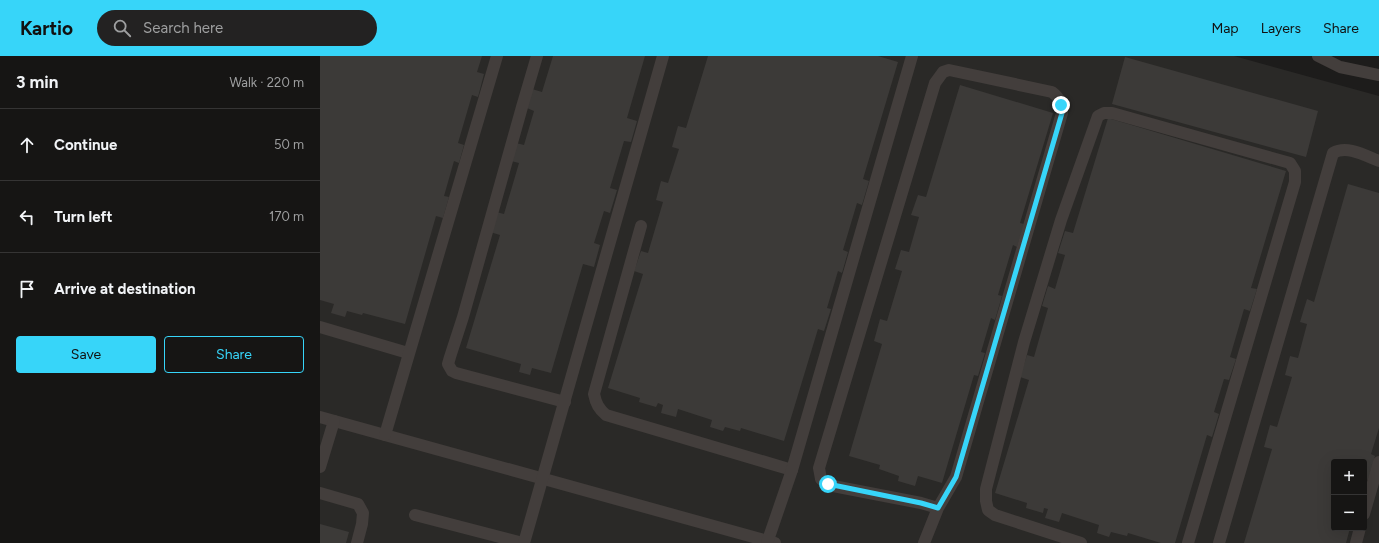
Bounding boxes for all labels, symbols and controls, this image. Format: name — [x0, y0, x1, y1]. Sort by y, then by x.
search box — [97, 10, 377, 46]
text: Kartio — [20, 17, 73, 40]
icon: search — [111, 17, 133, 39]
text: Search here — [143, 19, 223, 37]
text: Map — [1211, 20, 1239, 37]
text: Layers — [1261, 20, 1301, 37]
text: Share — [1323, 20, 1359, 37]
text: 3 min — [16, 72, 58, 92]
text: Walk · 220 m — [229, 75, 304, 90]
route end — [1052, 96, 1070, 114]
icon: ahead — [16, 134, 38, 156]
text: Continue — [54, 136, 117, 154]
text: 50 m — [274, 137, 304, 152]
icon: left — [16, 206, 38, 228]
text: Turn left — [54, 208, 112, 226]
text: 170 m — [269, 209, 304, 224]
icon: arrive — [16, 278, 38, 300]
text: Arrive at destination — [54, 280, 195, 298]
button: Save — [16, 336, 156, 373]
button: Share — [164, 336, 304, 373]
map controls — [1331, 459, 1367, 531]
button: + — [1331, 459, 1367, 495]
route start — [819, 475, 837, 493]
button: − — [1331, 495, 1367, 531]

